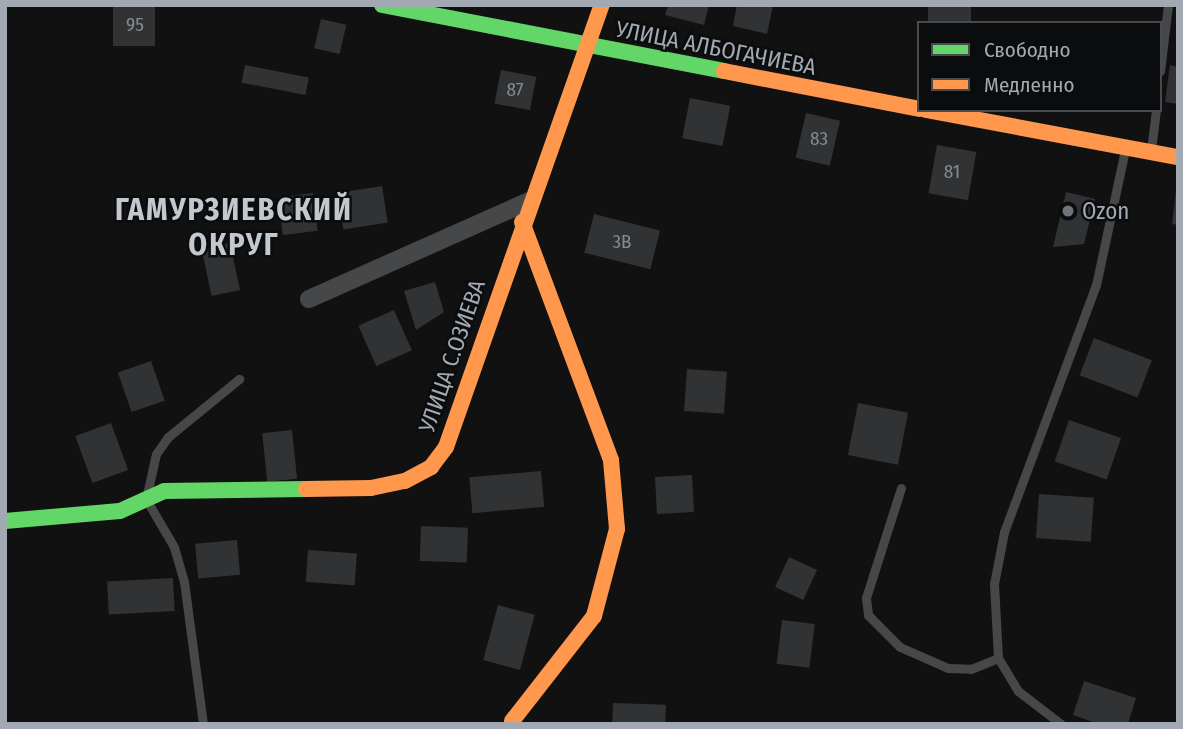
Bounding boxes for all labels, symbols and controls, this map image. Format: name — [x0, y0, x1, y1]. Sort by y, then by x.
house number: 95 — [126, 14, 144, 36]
street label: УЛИЦА АЛБОГАЧИЕВА — [614, 15, 818, 81]
legend — [917, 21, 1162, 112]
text: Свободно — [984, 37, 1070, 63]
text: Медленно — [984, 72, 1074, 98]
house number: 87 — [507, 79, 523, 101]
house number: 83 — [810, 128, 828, 150]
house number: 81 — [944, 161, 960, 183]
district label: ГАМУРЗИЕВСКИЙ ОКРУГ — [117, 192, 351, 262]
place label: Ozon — [1082, 197, 1129, 225]
marker: Ozon — [1060, 203, 1076, 219]
house number: 3В — [613, 231, 631, 253]
street label: УЛИЦА С.ОЗИЕВА — [413, 276, 491, 436]

